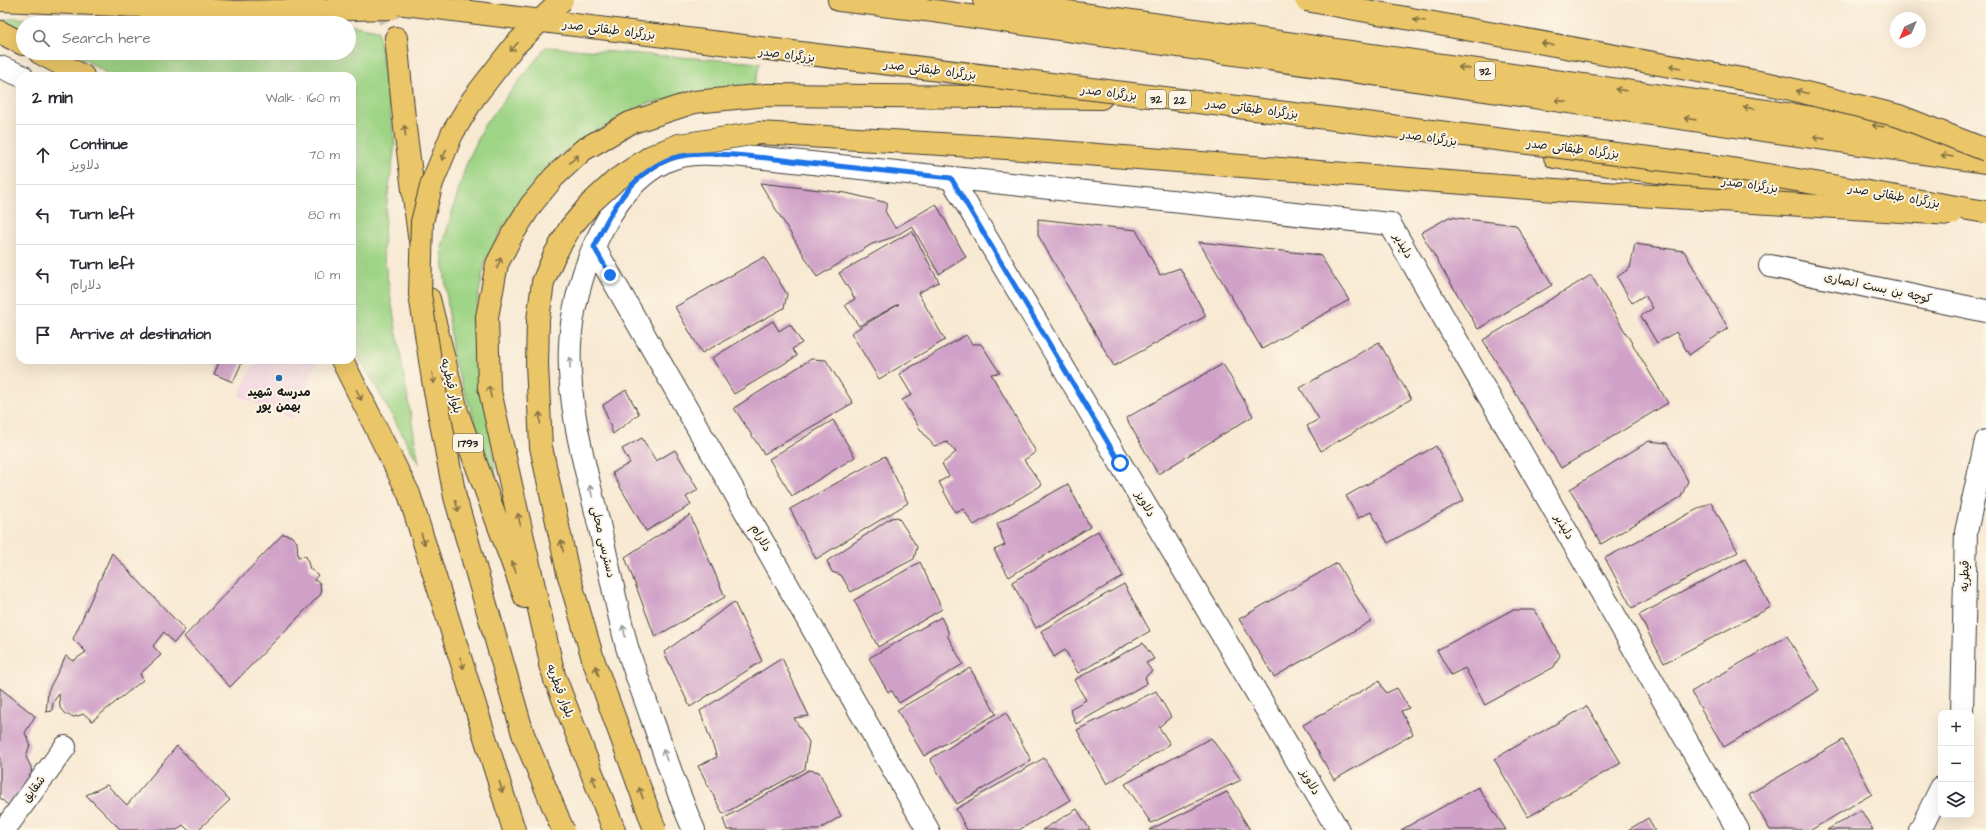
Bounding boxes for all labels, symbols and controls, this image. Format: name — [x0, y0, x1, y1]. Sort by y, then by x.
north arrow — [1890, 12, 1926, 48]
search box — [16, 16, 356, 60]
street label: بزرگراه طبقاتی صدر — [561, 16, 656, 44]
one-way arrow — [1413, 16, 1426, 24]
icon: search — [30, 27, 52, 49]
text: Search here — [62, 28, 151, 49]
one-way arrow — [1541, 39, 1554, 47]
one-way arrow — [510, 42, 519, 52]
street label: بزرگراه صدر — [757, 43, 816, 67]
street label: بزرگراه طبقاتی صدر — [882, 56, 977, 84]
road number: 32 — [1475, 62, 1495, 80]
one-way arrow — [1669, 63, 1682, 71]
one-way arrow — [1458, 64, 1471, 72]
street label: بزرگراه صدر — [1079, 81, 1138, 105]
text: 2 min — [32, 86, 73, 110]
one-way arrow — [1615, 86, 1628, 94]
one-way arrow — [1796, 88, 1809, 95]
text: Walk · 160 m — [266, 89, 340, 107]
road number: 32 — [1146, 90, 1166, 108]
road number: 22 — [1169, 91, 1191, 109]
street label: بزرگراه طبقاتی صدر — [1204, 95, 1299, 123]
one-way arrow — [1555, 97, 1568, 105]
one-way arrow — [1743, 104, 1756, 112]
one-way arrow — [1684, 115, 1697, 123]
one-way arrow — [1872, 123, 1885, 130]
one-way arrow — [402, 125, 409, 138]
street label: بزرگراه صدر — [1399, 126, 1458, 150]
text: Continue — [70, 134, 128, 155]
one-way arrow — [1813, 134, 1826, 142]
street label: بزرگراه طبقاتی صدر — [1525, 135, 1620, 163]
icon: ahead — [32, 144, 54, 166]
text: 70 m — [308, 146, 340, 164]
one-way arrow — [439, 148, 447, 160]
one-way arrow — [1941, 152, 1954, 160]
one-way arrow — [568, 154, 579, 163]
text: دلاویز — [70, 156, 100, 174]
street label: بزرگراه صدر — [1720, 173, 1779, 197]
street label: بزرگراه طبقاتی صدر — [1846, 179, 1941, 212]
icon: left — [32, 204, 54, 226]
text: Turn left — [70, 204, 134, 225]
text: 80 m — [308, 206, 340, 224]
street label: دلپذیر — [1388, 229, 1417, 262]
text: Turn left — [70, 254, 134, 275]
one-way arrow — [495, 258, 503, 270]
icon: left — [32, 264, 54, 286]
text: 10 m — [315, 266, 340, 284]
route end — [601, 266, 619, 284]
street label: کوچه بن بست انصارى — [1823, 268, 1933, 308]
text: دلارام — [70, 276, 101, 294]
icon: arrive — [32, 324, 54, 346]
text: Arrive at destination — [70, 324, 211, 345]
street label: بلوار قیطریه — [436, 357, 466, 415]
one-way arrow — [567, 357, 574, 370]
one-way arrow — [429, 371, 437, 384]
marker: مدرسه شهید بهمن پور — [274, 373, 284, 383]
place label: مدرسه شهید بهمن پور — [247, 384, 311, 415]
one-way arrow — [486, 386, 494, 399]
one-way arrow — [356, 389, 363, 401]
one-way arrow — [536, 412, 544, 425]
road number: 1793 — [453, 434, 483, 452]
route start — [1111, 454, 1129, 472]
one-way arrow — [586, 485, 594, 498]
street label: دلاویز — [1130, 487, 1159, 520]
one-way arrow — [454, 499, 461, 512]
street label: دسترسی محلی — [586, 504, 620, 580]
street label: دلپذیر — [1549, 510, 1578, 543]
one-way arrow — [514, 512, 522, 525]
street label: دلارام — [746, 521, 776, 555]
one-way arrow — [420, 532, 427, 545]
one-way arrow — [558, 540, 566, 553]
street label: قیطریه — [1956, 560, 1974, 592]
one-way arrow — [509, 562, 517, 574]
one-way arrow — [619, 625, 627, 638]
one-way arrow — [459, 656, 466, 669]
street label: بلوار قیطریه — [542, 662, 578, 720]
one-way arrow — [592, 666, 600, 678]
map controls — [1938, 710, 1974, 818]
button: + — [1938, 710, 1974, 746]
button: − — [1938, 746, 1974, 782]
one-way arrow — [660, 749, 668, 761]
street label: دلاویز — [1295, 765, 1324, 798]
street label: شقایق — [18, 772, 50, 806]
one-way arrow — [590, 775, 598, 787]
one-way arrow — [498, 780, 505, 793]
button: layers — [1938, 782, 1974, 818]
one-way arrow — [637, 788, 645, 800]

